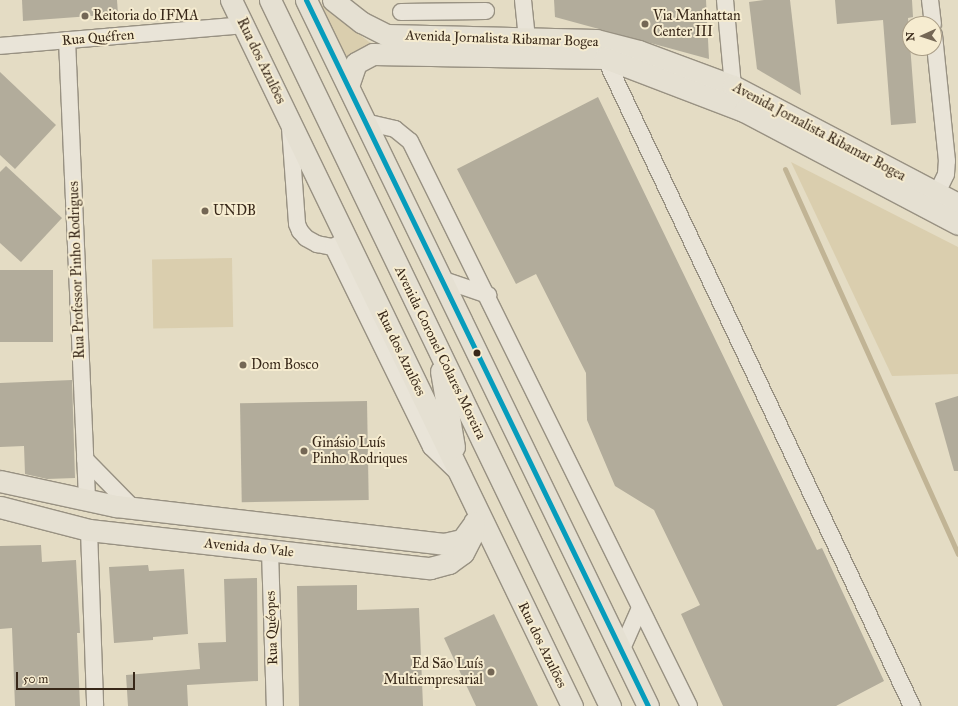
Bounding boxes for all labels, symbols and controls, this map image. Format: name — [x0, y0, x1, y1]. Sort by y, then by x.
place label: Reitoria do IFMA — [93, 8, 199, 24]
place label: Via Manhattan Center III — [653, 8, 741, 40]
marker: Reitoria do IFMA — [80, 11, 90, 21]
street label: Rua dos Azulões — [233, 15, 289, 107]
north arrow — [902, 16, 942, 56]
marker: Via Manhattan Center III — [640, 19, 650, 29]
street label: Rua Quéfren — [61, 26, 135, 50]
street label: Avenida Jornalista Ribamar Bogea — [405, 27, 599, 51]
text: N — [904, 32, 917, 42]
street label: Avenida Jornalista Ribamar Bogea — [730, 79, 908, 185]
street label: Rua Professor Pinho Rodrigues — [66, 181, 88, 359]
place label: UNDB — [213, 203, 256, 219]
marker: UNDB — [200, 206, 210, 216]
street label: Avenida Coronel Colares Moreira — [391, 264, 489, 442]
street label: Rua dos Azulões — [373, 307, 429, 399]
unlabelled marker — [472, 348, 482, 358]
place label: Dom Bosco — [251, 357, 319, 373]
marker: Dom Bosco — [238, 360, 248, 370]
place label: Ginásio Luís Pinho Rodriques — [312, 435, 407, 468]
marker: Ginásio Luís Pinho Rodriques — [299, 446, 309, 456]
street label: Avenida do Vale — [203, 535, 295, 561]
street label: Rua Quéopes — [262, 591, 282, 665]
street label: Rua dos Azulões — [514, 599, 570, 691]
place label: Ed São Luís Multiempresarial — [383, 656, 483, 688]
scale bar — [18, 664, 137, 690]
marker: Ed São Luís Multiempresarial — [486, 667, 496, 677]
text: 50 m — [23, 672, 48, 686]

